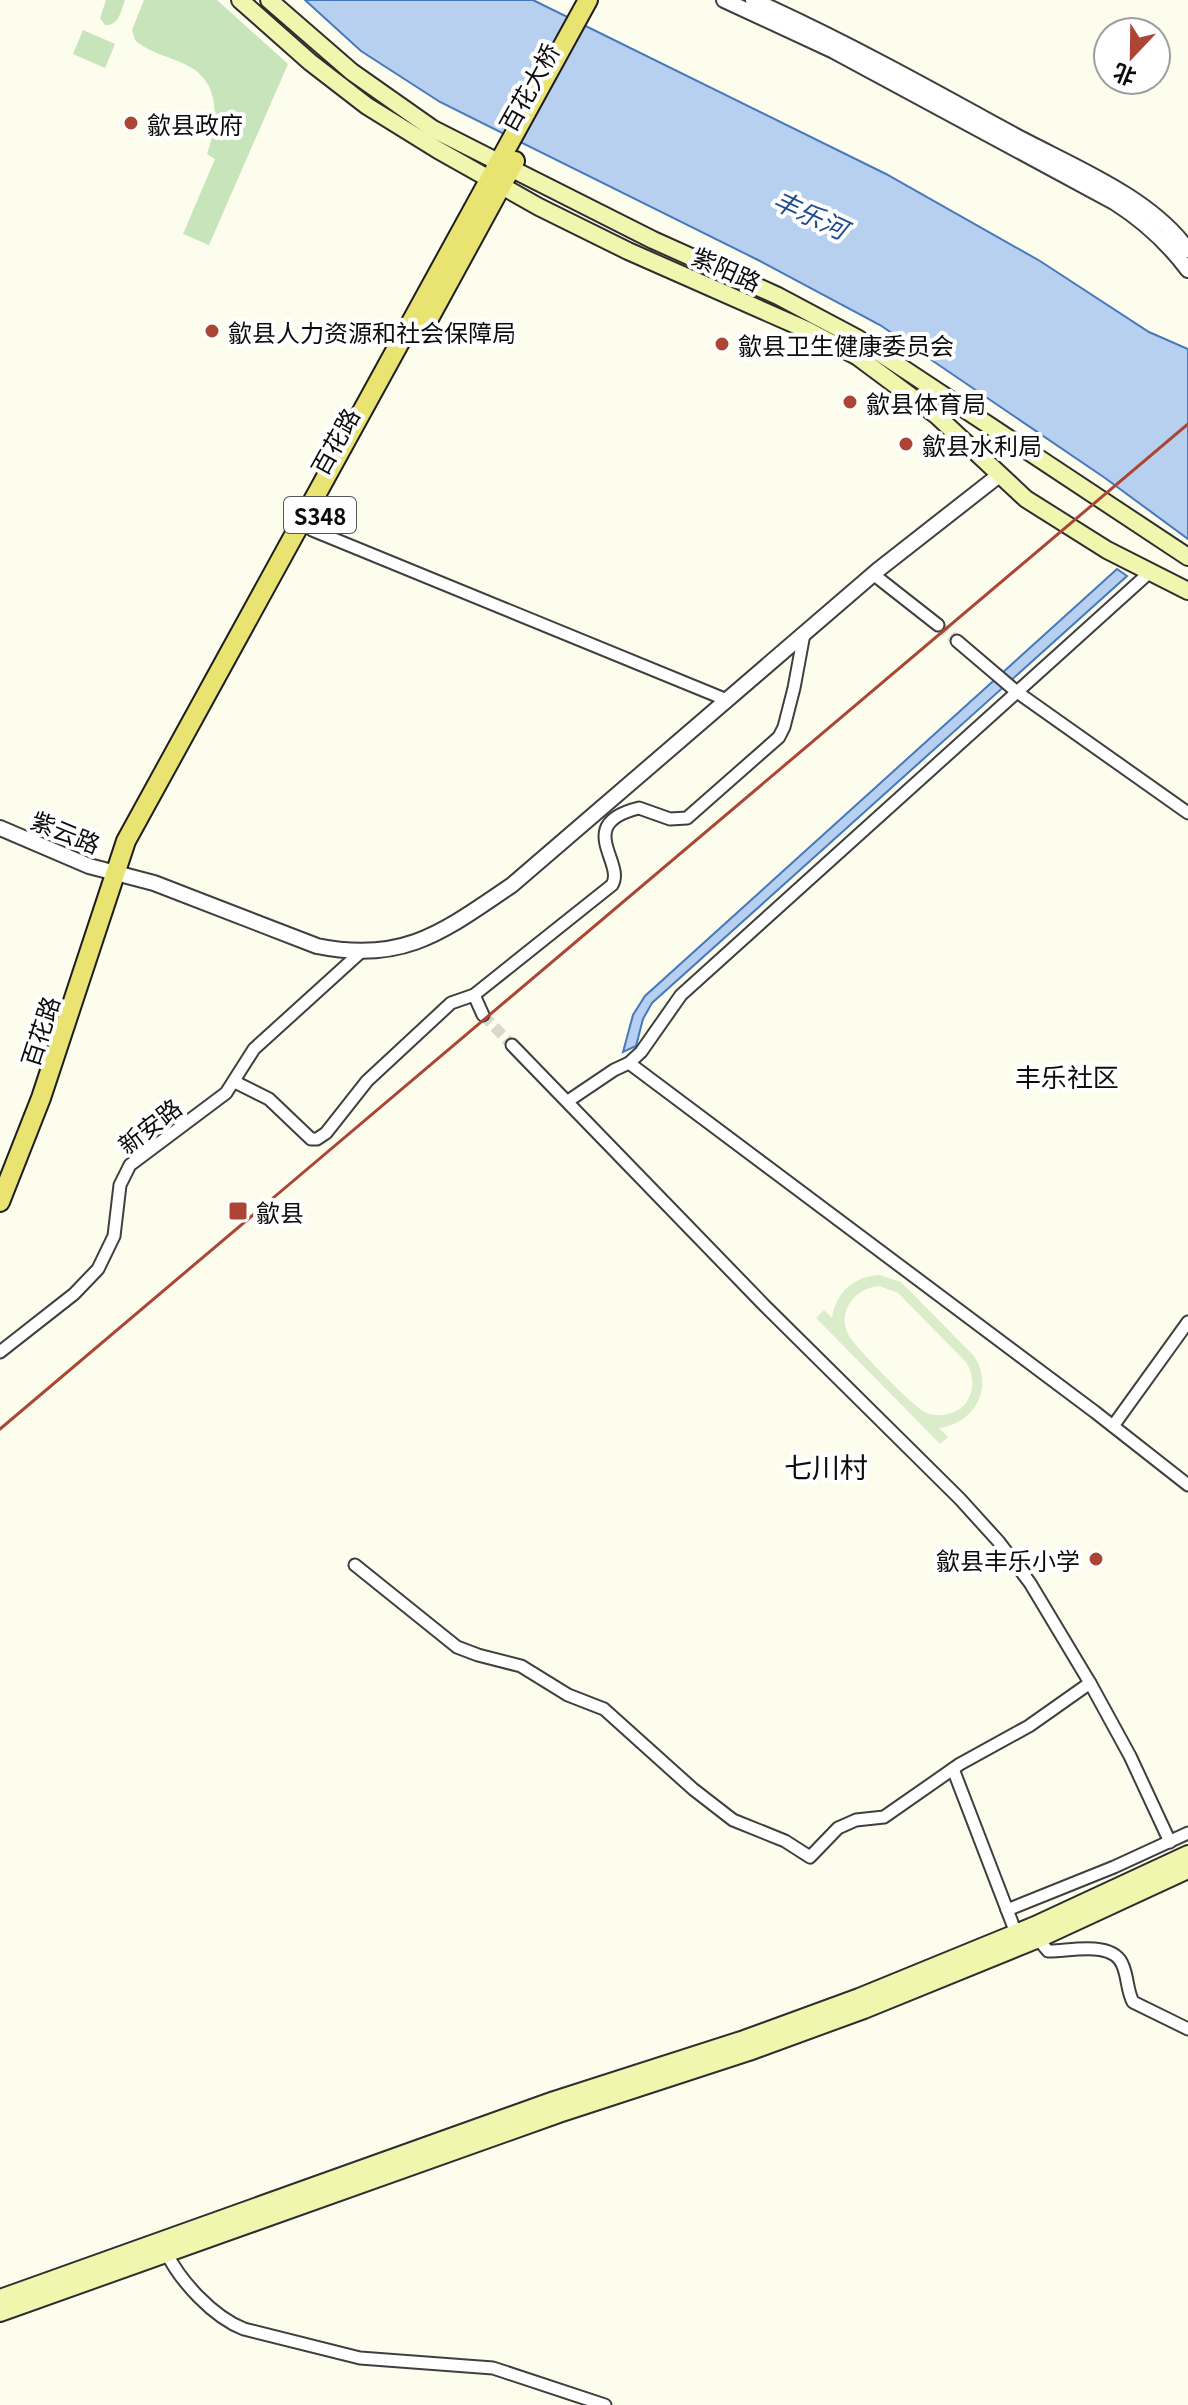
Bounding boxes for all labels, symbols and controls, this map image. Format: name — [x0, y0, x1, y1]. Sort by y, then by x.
north arrow — [1092, 16, 1172, 96]
street label: 百花大桥 — [489, 37, 567, 137]
text: 北 — [1108, 57, 1140, 95]
place label: 歙县政府 — [147, 106, 243, 141]
marker: 歙县政府 — [122, 114, 140, 132]
water label: 丰乐河 — [768, 180, 859, 248]
street label: 紫阳路 — [687, 237, 767, 299]
place label: 歙县人力资源和社会保障局 — [228, 314, 516, 349]
marker: 歙县人力资源和社会保障局 — [203, 322, 221, 340]
place label: 歙县卫生健康委员会 — [738, 327, 954, 362]
marker: 歙县卫生健康委员会 — [713, 335, 731, 353]
place label: 歙县体育局 — [866, 385, 986, 420]
marker: 歙县体育局 — [841, 393, 859, 411]
street label: 百花路 — [301, 401, 367, 481]
place label: 歙县水利局 — [922, 427, 1042, 462]
marker: 歙县水利局 — [897, 435, 915, 453]
road number: S348 — [284, 497, 356, 533]
street label: 紫云路 — [26, 801, 106, 861]
street label: 百花路 — [11, 991, 67, 1071]
district label: 丰乐社区 — [1015, 1057, 1119, 1094]
street label: 新安路 — [110, 1089, 188, 1161]
place label: 歙县 — [256, 1194, 304, 1229]
marker: 歙县 — [227, 1200, 249, 1222]
district label: 七川村 — [784, 1446, 868, 1486]
place label: 歙县丰乐小学 — [936, 1542, 1080, 1577]
marker: 歙县丰乐小学 — [1087, 1550, 1105, 1568]

